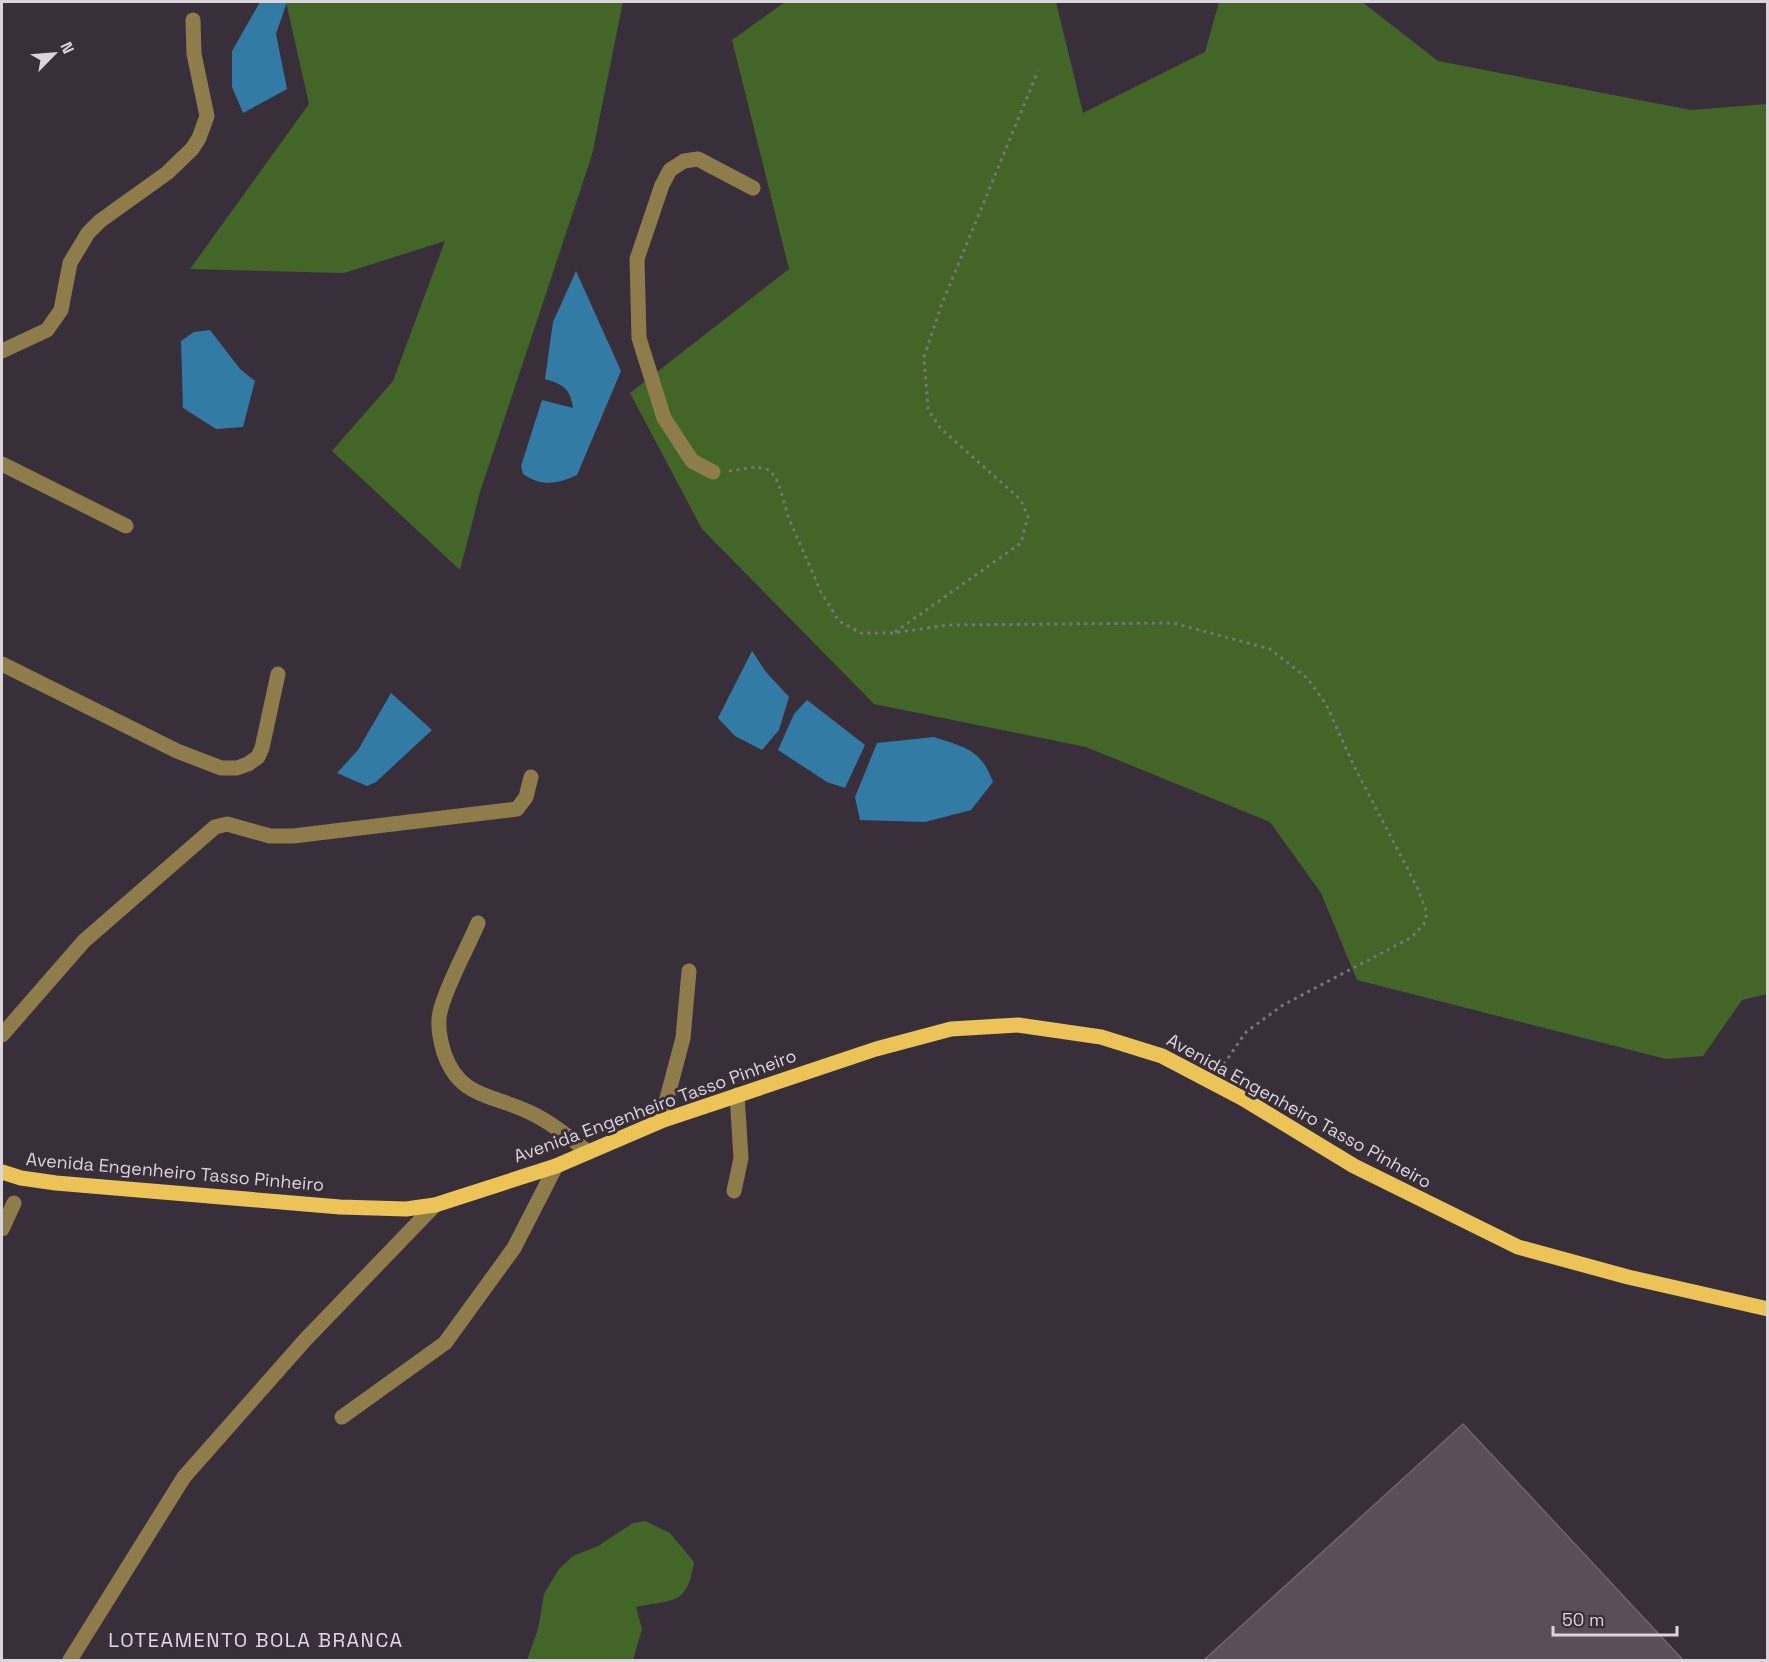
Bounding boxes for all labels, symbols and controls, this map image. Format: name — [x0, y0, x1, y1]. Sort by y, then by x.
north arrow — [24, 24, 84, 84]
text: N — [55, 39, 79, 57]
street label: Avenida Engenheiro Tasso Pinheiro — [1163, 1028, 1436, 1193]
street label: Avenida Engenheiro Tasso Pinheiro — [510, 1044, 799, 1168]
street label: Avenida Engenheiro Tasso Pinheiro — [25, 1147, 325, 1196]
scale bar — [1553, 1599, 1678, 1637]
text: 50 m — [1562, 1608, 1604, 1631]
district label: LOTEAMENTO BOLA BRANCA — [108, 1627, 404, 1653]

